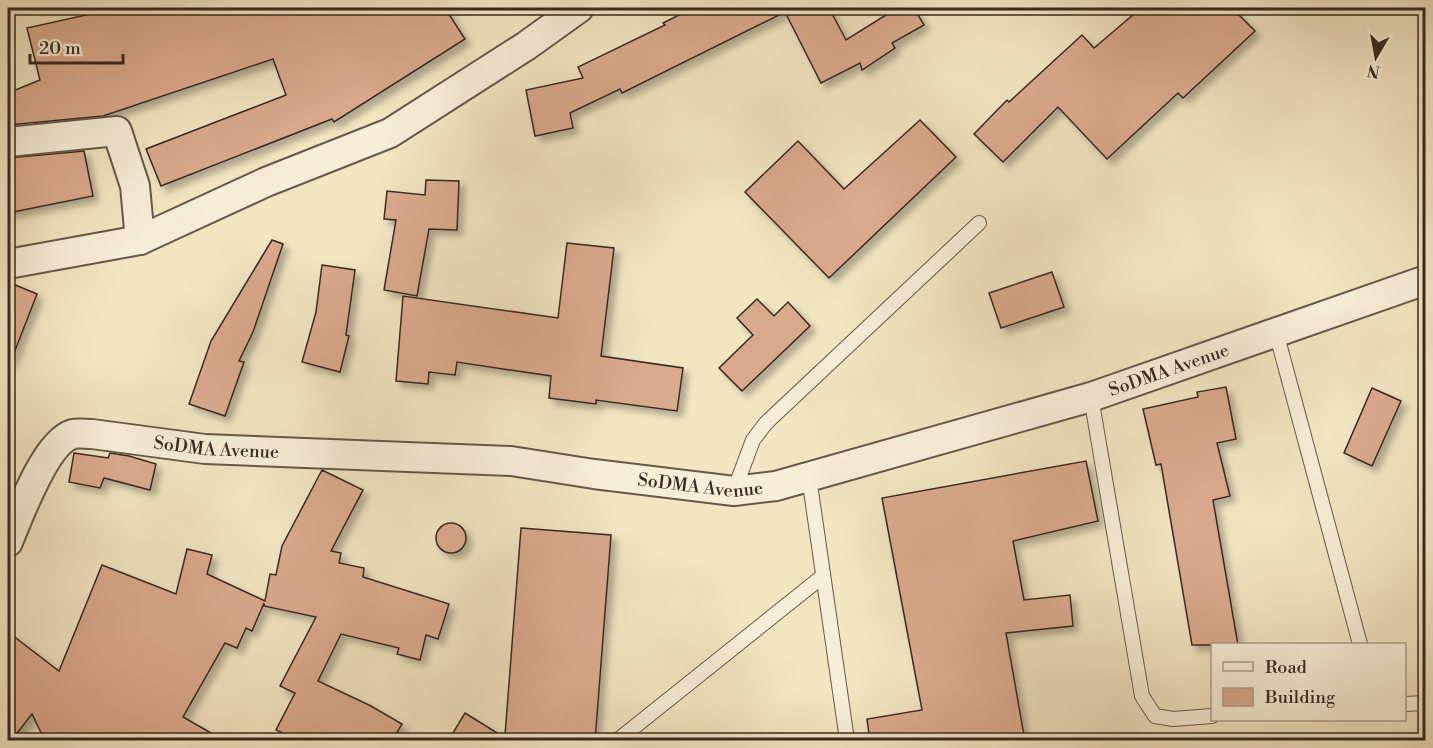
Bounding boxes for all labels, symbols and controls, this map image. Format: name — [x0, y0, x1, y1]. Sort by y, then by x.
scale bar — [30, 27, 123, 65]
north arrow — [1346, 27, 1406, 87]
text: 20 m — [39, 37, 81, 60]
text: N — [1365, 60, 1382, 82]
street label: SoDMA Avenue — [1106, 338, 1232, 401]
street label: SoDMA Avenue — [152, 431, 280, 463]
street label: SoDMA Avenue — [636, 468, 764, 503]
legend — [1211, 643, 1406, 721]
text: Road — [1265, 656, 1308, 679]
text: Building — [1264, 686, 1336, 709]

